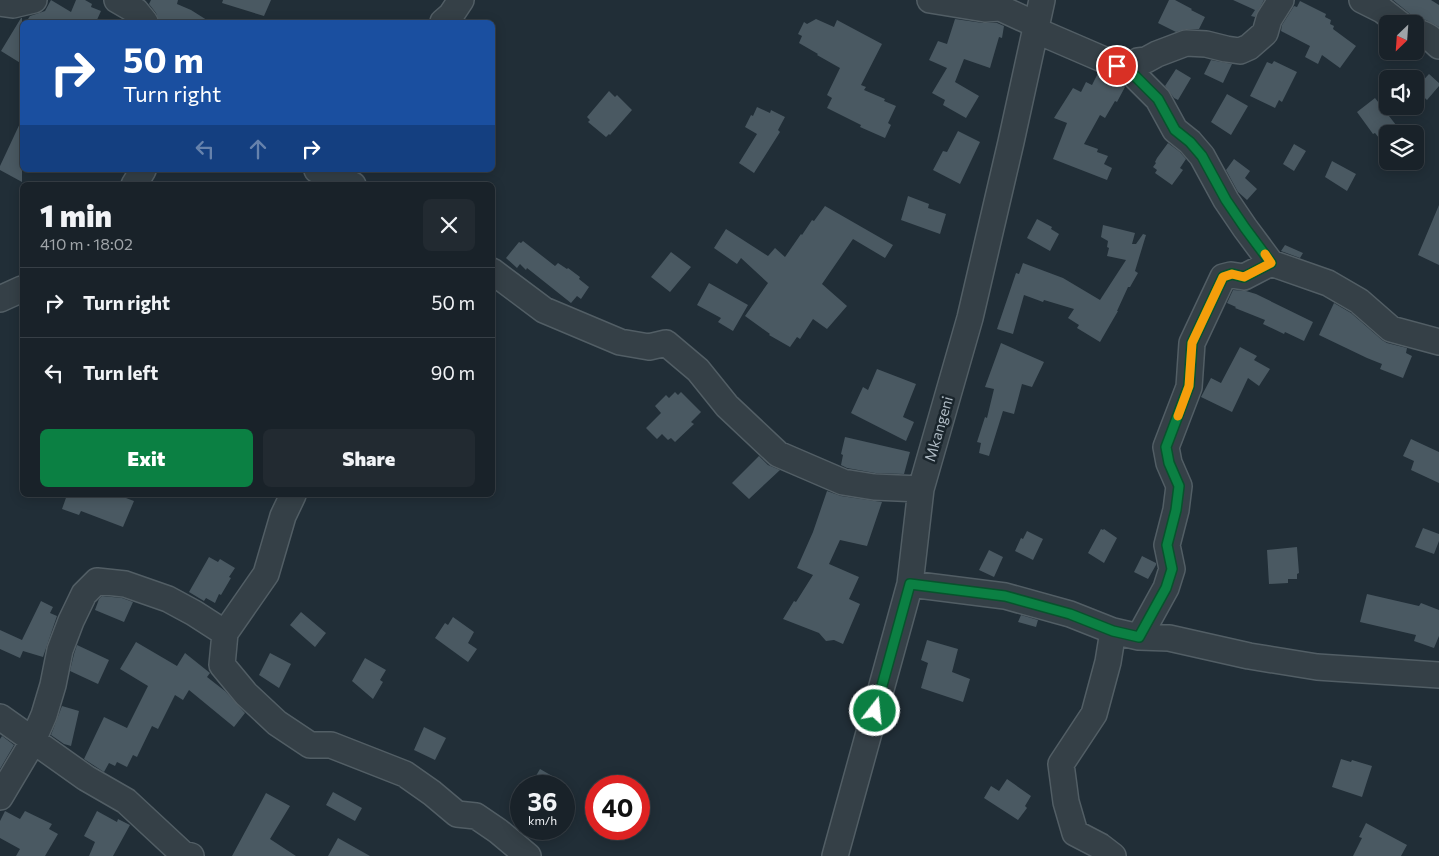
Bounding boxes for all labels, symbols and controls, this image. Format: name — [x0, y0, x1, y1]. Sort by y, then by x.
north arrow — [1379, 15, 1424, 60]
map controls — [1379, 15, 1424, 170]
text: 50 m — [123, 37, 204, 80]
icon: right — [40, 40, 105, 105]
pin — [1096, 45, 1138, 87]
icon: arrive — [1103, 52, 1131, 80]
button: sound — [1379, 70, 1424, 115]
text: Turn right — [123, 80, 221, 107]
button: layers — [1379, 125, 1424, 170]
icon: left — [191, 135, 219, 163]
icon: ahead — [244, 135, 272, 163]
icon: right — [297, 135, 325, 163]
text: 1 min — [40, 196, 112, 233]
button: close — [423, 199, 475, 251]
text: 410 m · 18:02 — [40, 234, 133, 253]
icon: right — [40, 289, 68, 317]
text: Turn right — [83, 291, 170, 314]
text: 50 m — [431, 291, 475, 314]
icon: left — [40, 359, 68, 387]
text: Turn left — [83, 361, 158, 384]
text: 90 m — [431, 361, 475, 384]
street label: Mkangeni — [920, 394, 956, 464]
button: Exit — [40, 429, 253, 487]
button: Share — [263, 429, 475, 487]
position arrow — [848, 684, 900, 736]
speed limit sign: 40 — [585, 775, 650, 840]
text: 36 — [528, 786, 558, 816]
text: km/h — [528, 813, 557, 827]

